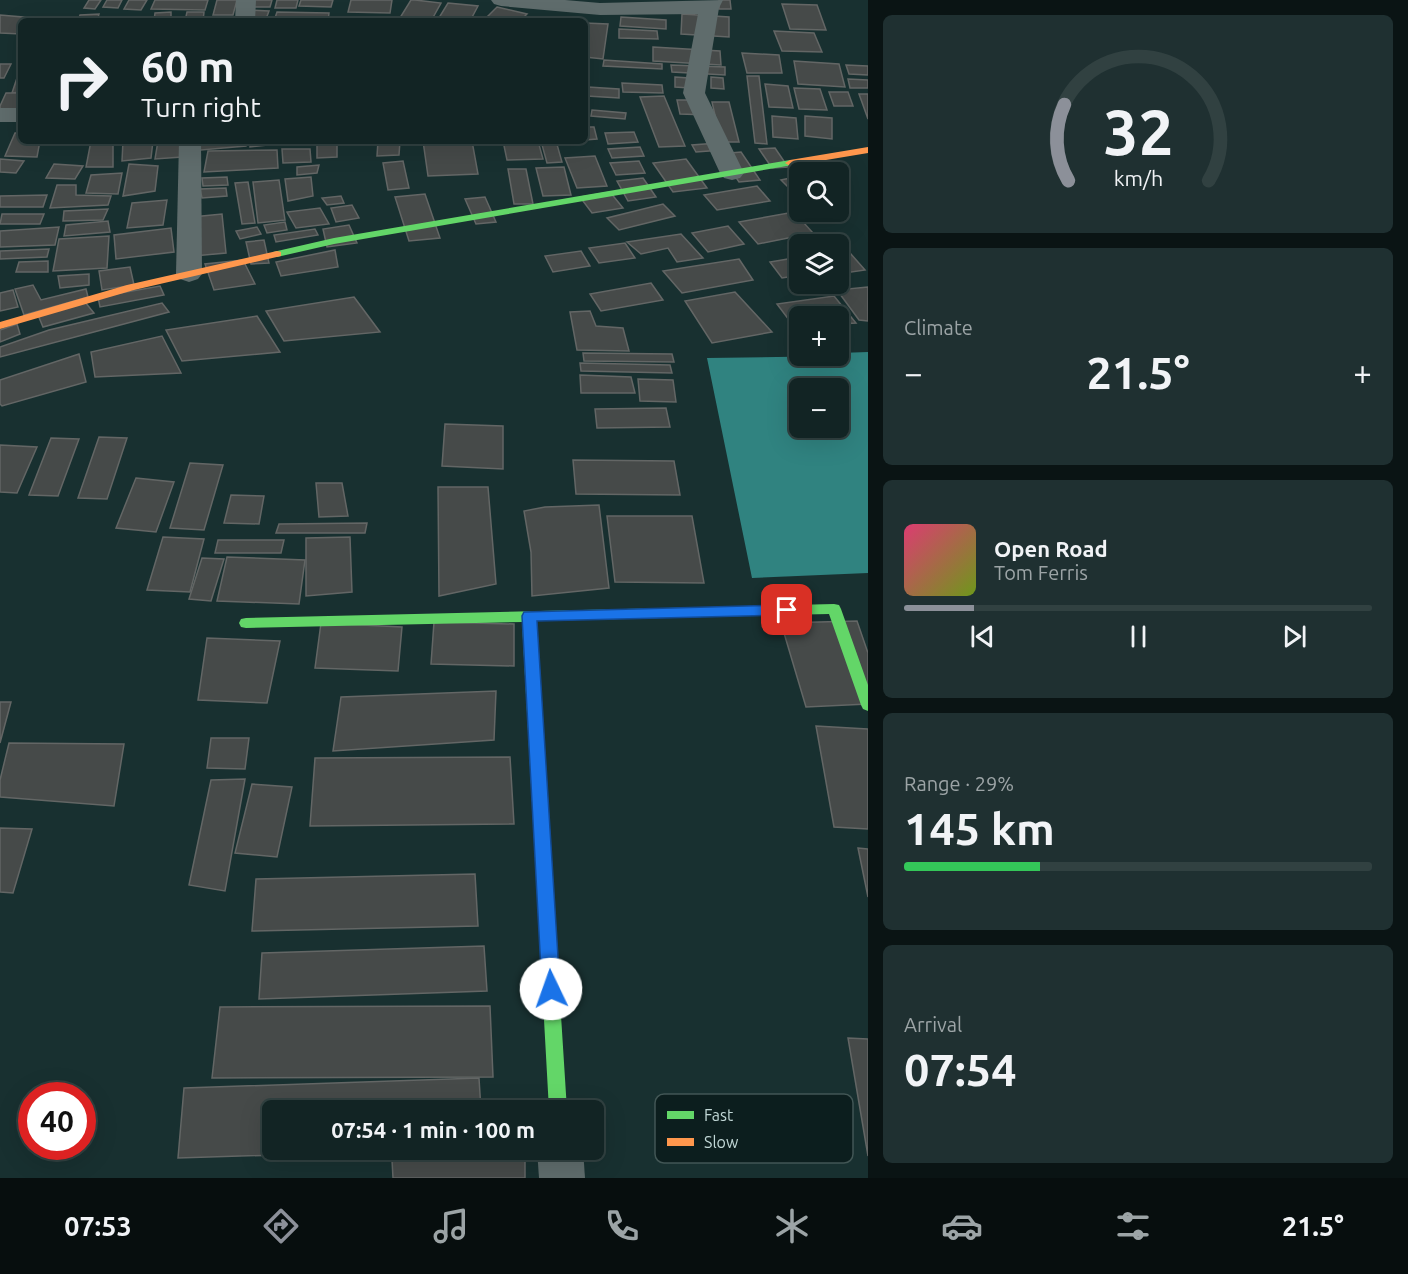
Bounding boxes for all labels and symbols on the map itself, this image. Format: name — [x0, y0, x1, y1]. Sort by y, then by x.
pin — [761, 584, 812, 635]
position arrow — [519, 957, 583, 1021]
speed limit sign: 40 — [18, 1082, 96, 1160]
legend — [655, 1094, 853, 1163]
text: Fast — [704, 1106, 734, 1124]
text: Slow — [704, 1133, 739, 1151]

